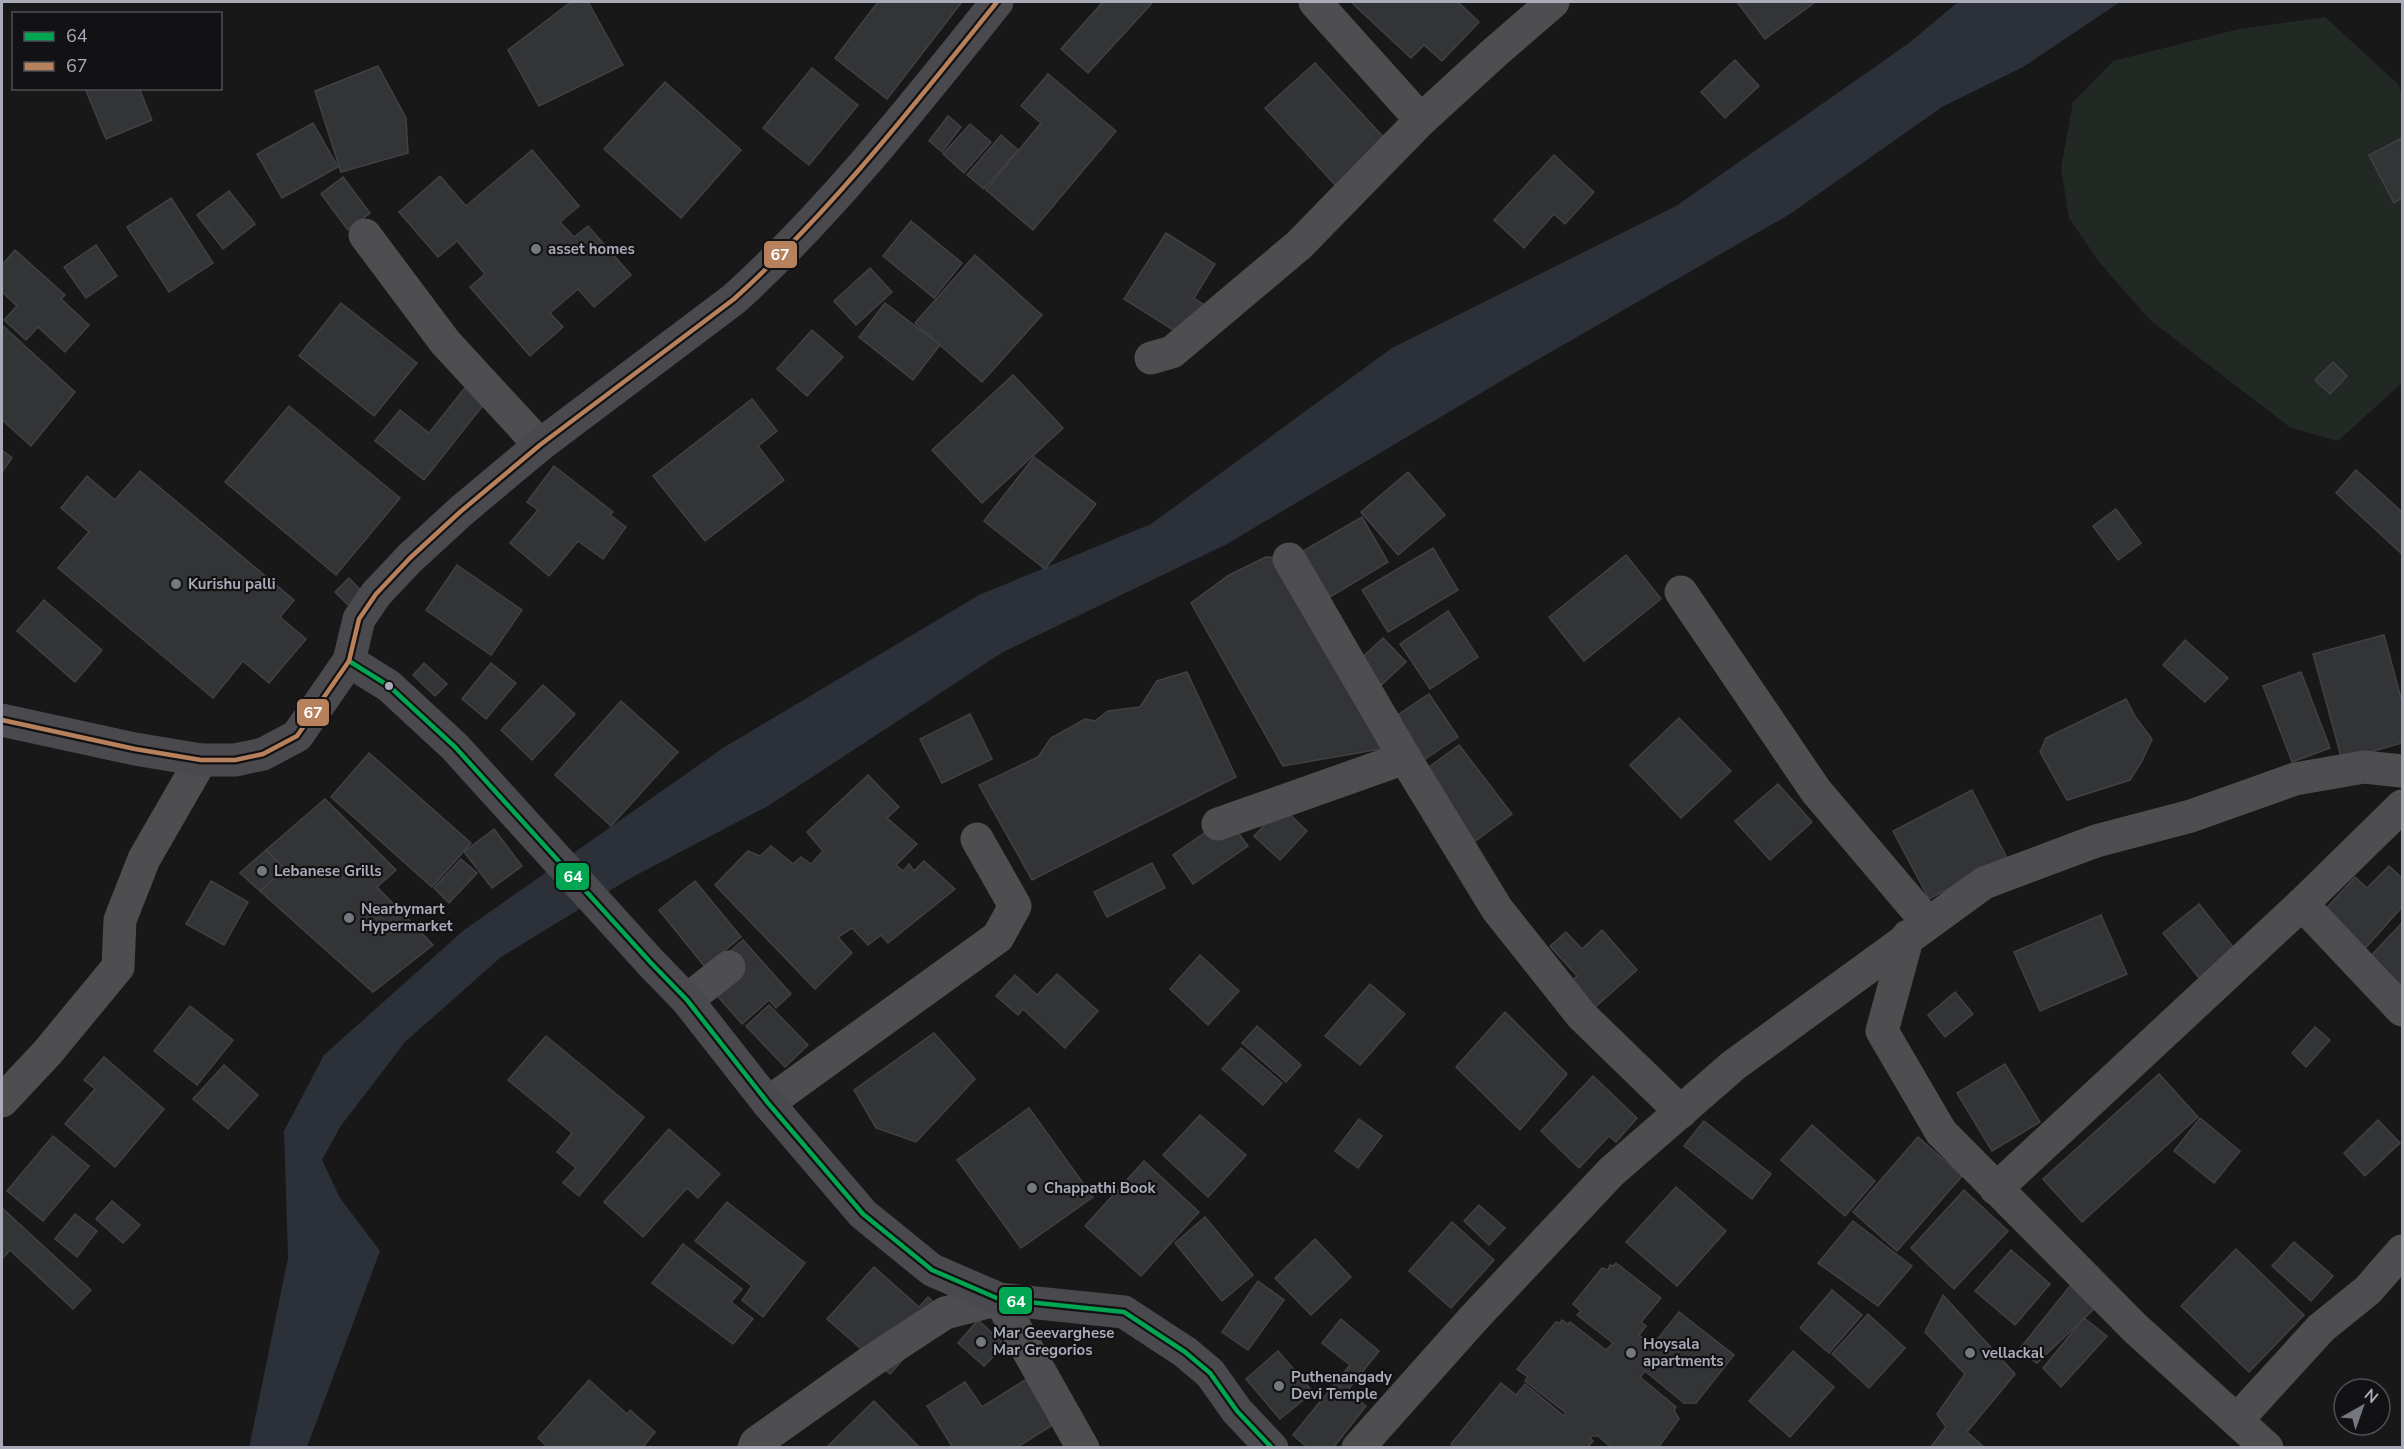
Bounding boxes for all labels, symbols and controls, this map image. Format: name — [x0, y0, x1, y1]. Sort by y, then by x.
legend — [12, 12, 222, 90]
text: 64 — [66, 24, 88, 48]
text: 67 — [66, 54, 88, 78]
place label: asset homes — [548, 239, 635, 259]
line badge: 67 — [763, 240, 798, 269]
marker: asset homes — [529, 242, 543, 256]
text: 67 — [770, 244, 790, 266]
place label: Kurishu palli — [188, 574, 276, 594]
marker: Kurishu palli — [169, 577, 183, 591]
unlabelled marker — [383, 680, 395, 692]
line badge: 67 — [296, 698, 330, 727]
text: 67 — [303, 702, 323, 724]
place label: Lebanese Grills — [274, 861, 382, 881]
line badge: 64 — [555, 862, 590, 891]
marker: Lebanese Grills — [255, 864, 269, 878]
text: 64 — [563, 866, 583, 888]
place label: Nearbymart Hypermarket — [361, 899, 453, 936]
marker: Nearbymart Hypermarket — [342, 911, 356, 925]
place label: Chappathi Book — [1044, 1178, 1156, 1198]
marker: Chappathi Book — [1025, 1181, 1039, 1195]
line badge: 64 — [998, 1286, 1033, 1315]
text: 64 — [1006, 1291, 1026, 1313]
place label: Mar Geevarghese Mar Gregorios — [993, 1323, 1114, 1360]
place label: Hoysala apartments — [1643, 1334, 1724, 1371]
marker: Mar Geevarghese Mar Gregorios — [974, 1335, 988, 1349]
place label: vellackal — [1981, 1343, 2044, 1363]
marker: Hoysala apartments — [1624, 1346, 1638, 1360]
marker: vellackal — [1963, 1346, 1977, 1360]
place label: Puthenangady Devi Temple — [1291, 1367, 1392, 1404]
north arrow — [2332, 1377, 2392, 1437]
marker: Puthenangady Devi Temple — [1272, 1379, 1286, 1393]
text: N — [2359, 1384, 2383, 1409]

